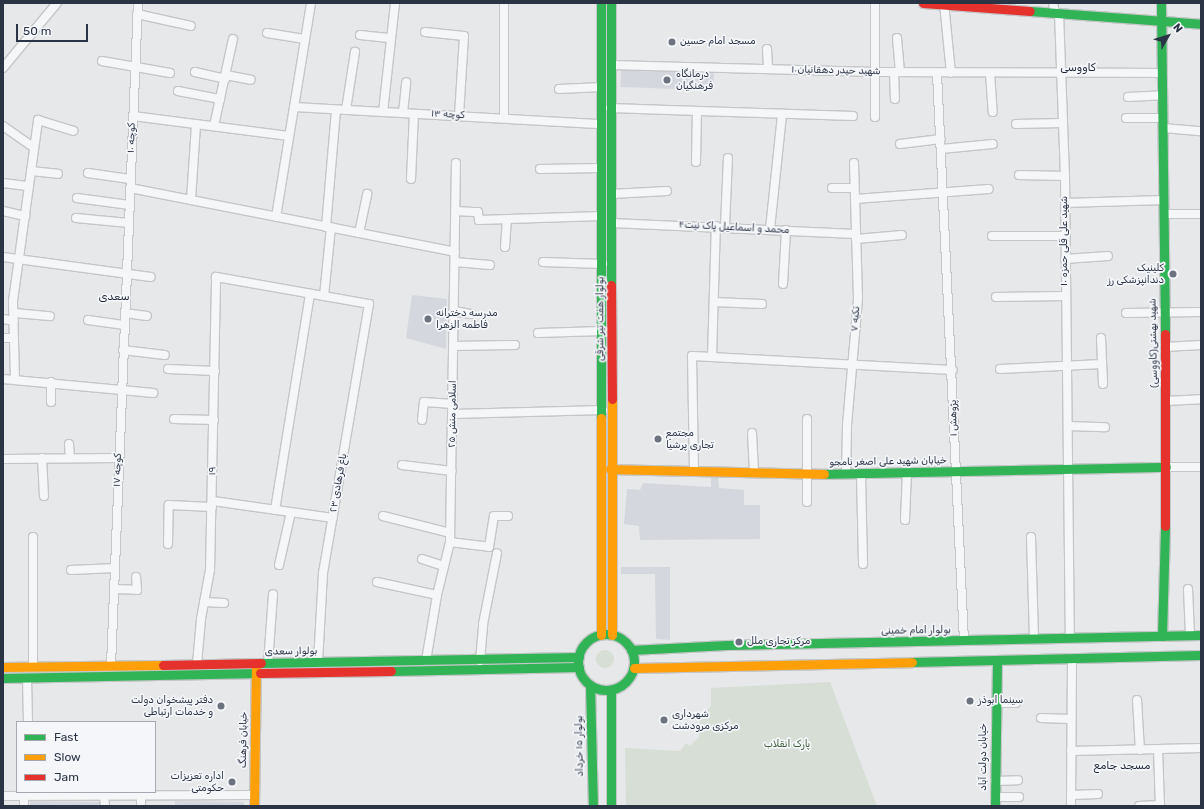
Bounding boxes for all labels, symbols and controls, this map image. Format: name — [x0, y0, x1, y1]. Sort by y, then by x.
scale bar — [18, 16, 90, 42]
north arrow — [1148, 16, 1188, 56]
text: N — [1170, 21, 1185, 35]
text: 50 m — [23, 24, 51, 38]
place label: مسجد امام حسین — [680, 36, 755, 48]
marker: مسجد امام حسین — [667, 37, 677, 47]
district label: کاووسی — [1060, 61, 1096, 75]
street label: شهید حیدر دهقانیان۱۰ — [791, 64, 881, 78]
place label: درمانگاه فرهنگیان — [676, 68, 713, 92]
marker: درمانگاه فرهنگیان — [661, 74, 673, 86]
street label: کوچه ۱۳ — [431, 108, 465, 122]
street label: کوچه ۱۰ — [125, 123, 139, 153]
street label: شهید علی قلی حمزه ۱۰ — [1059, 196, 1071, 286]
street label: محمد و اسماعیل پاک نیت۴ — [678, 219, 790, 237]
place label: کلینیک دندانپزشکی رز — [1108, 262, 1164, 286]
marker: کلینیک دندانپزشکی رز — [1167, 268, 1179, 280]
street label: بولوار هفت تیر شرقی — [595, 277, 607, 361]
district label: سعدی — [98, 290, 130, 304]
street label: شهید بهشتی(کاووسی) — [1147, 298, 1161, 388]
street label: تکیه ۷ — [849, 306, 863, 332]
place label: مدرسه دخترانه فاطمه الزهرا — [436, 307, 498, 330]
marker: مدرسه دخترانه فاطمه الزهرا — [423, 314, 433, 324]
street label: اسلامی منش ۲۵ — [446, 380, 460, 448]
street label: پژوهش ۱ — [948, 400, 960, 436]
place label: مجتمع تجاری پرشیا — [666, 427, 714, 450]
marker: مجتمع تجاری پرشیا — [653, 434, 663, 444]
street label: کوچه ۱۷ — [111, 453, 125, 487]
street label: باغ فرهادی ۲۳ — [328, 453, 350, 513]
street label: خیابان شهید علی اصغر نامجو — [829, 455, 947, 469]
street label: ۱۹ — [207, 466, 219, 476]
street label: بولوار امام خمینی — [881, 624, 951, 638]
place label: مرکز تجاری ملل — [747, 636, 810, 648]
marker: مرکز تجاری ملل — [734, 637, 744, 647]
street label: بولوار سعدی — [265, 646, 317, 658]
place label: دفتر پیشخوان دولت و خدمات ارتباطی — [131, 694, 213, 718]
place label: سینما ابوذز — [978, 695, 1023, 707]
marker: سینما ابوذز — [965, 696, 975, 706]
marker: دفتر پیشخوان دولت و خدمات ارتباطی — [216, 701, 226, 711]
place label: شهرداری مرکزی مرودشت — [672, 708, 739, 732]
street label: خیابان فرهنگ — [238, 712, 250, 768]
street label: بولوار ۱۵ خرداد — [573, 715, 587, 777]
marker: شهرداری مرکزی مرودشت — [659, 715, 669, 725]
legend — [16, 721, 156, 793]
street label: خیابان دولت آباد — [978, 723, 990, 791]
text: Fast — [54, 730, 78, 744]
park label: پارک انقلاب — [764, 739, 810, 751]
text: Slow — [54, 750, 81, 764]
district label: مسجد جامع — [1094, 759, 1150, 773]
text: Jam — [54, 770, 79, 784]
place label: اداره تعزیزات حکومتی — [171, 770, 224, 794]
marker: اداره تعزیزات حکومتی — [227, 777, 237, 787]

